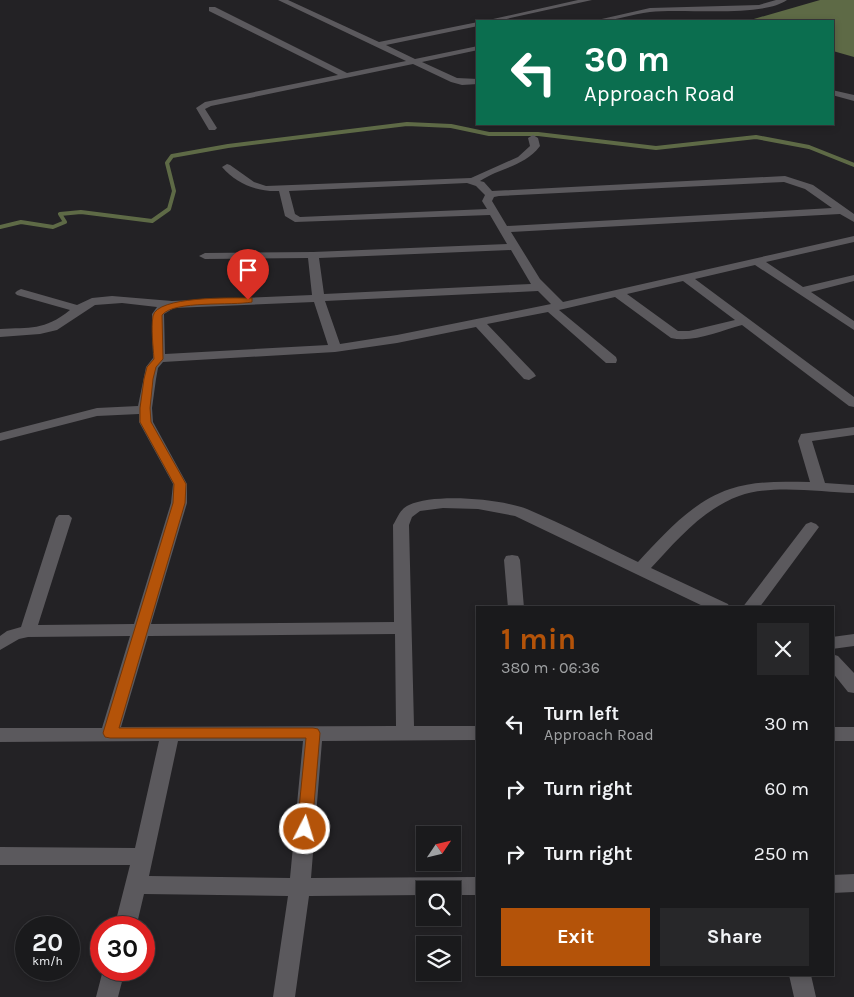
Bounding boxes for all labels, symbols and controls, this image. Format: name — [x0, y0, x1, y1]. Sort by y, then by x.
text: 30 m — [584, 39, 670, 80]
icon: left — [501, 40, 566, 105]
text: Approach Road — [584, 81, 735, 107]
pin — [227, 249, 269, 300]
icon: arrive — [234, 256, 262, 284]
text: 1 min — [501, 621, 576, 657]
button: close — [757, 623, 809, 675]
text: 380 m · 06:36 — [501, 658, 600, 677]
text: Turn left — [544, 703, 619, 725]
icon: left — [501, 710, 529, 738]
text: 30 m — [764, 713, 809, 735]
text: Approach Road — [544, 725, 654, 744]
icon: right — [501, 775, 529, 803]
text: Turn right — [544, 778, 633, 800]
text: 60 m — [765, 778, 809, 800]
position arrow — [278, 802, 330, 854]
north arrow — [416, 826, 461, 871]
map controls — [416, 826, 461, 981]
icon: right — [501, 840, 529, 868]
text: Turn right — [544, 843, 633, 865]
text: 250 m — [754, 843, 809, 865]
button: search — [416, 881, 461, 926]
button: Exit — [501, 908, 650, 966]
button: Share — [660, 908, 809, 966]
speed limit sign: 30 — [90, 916, 155, 981]
text: 20 — [32, 928, 63, 957]
button: layers — [416, 936, 461, 981]
text: km/h — [32, 954, 63, 968]

